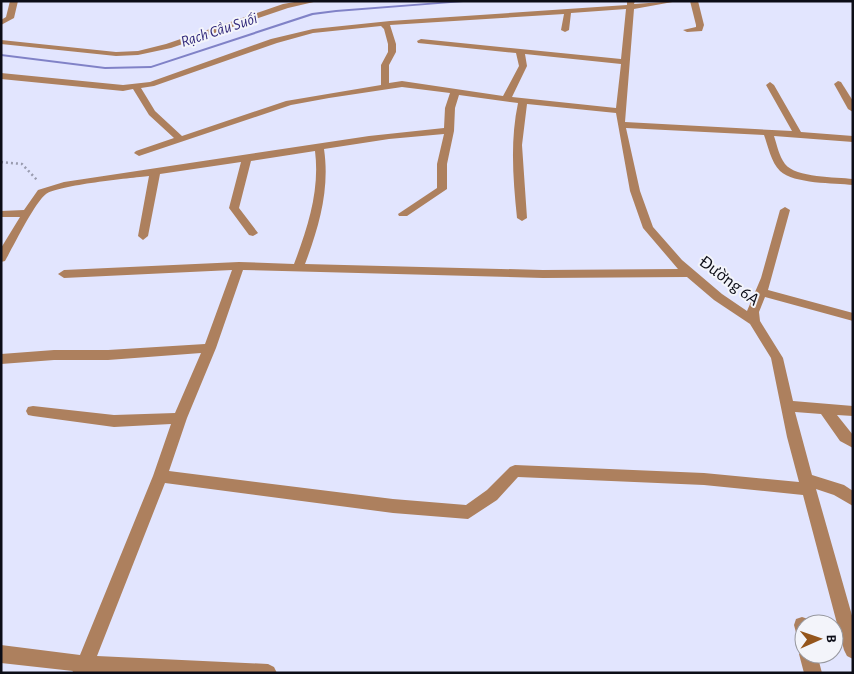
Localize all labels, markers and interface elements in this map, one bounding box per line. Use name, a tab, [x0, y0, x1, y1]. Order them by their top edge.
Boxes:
water label: Rạch Cầu Suối	[179, 10, 260, 50]
street label: Đường 6A	[695, 253, 763, 310]
north arrow	[794, 614, 844, 664]
text: B	[824, 634, 838, 643]

